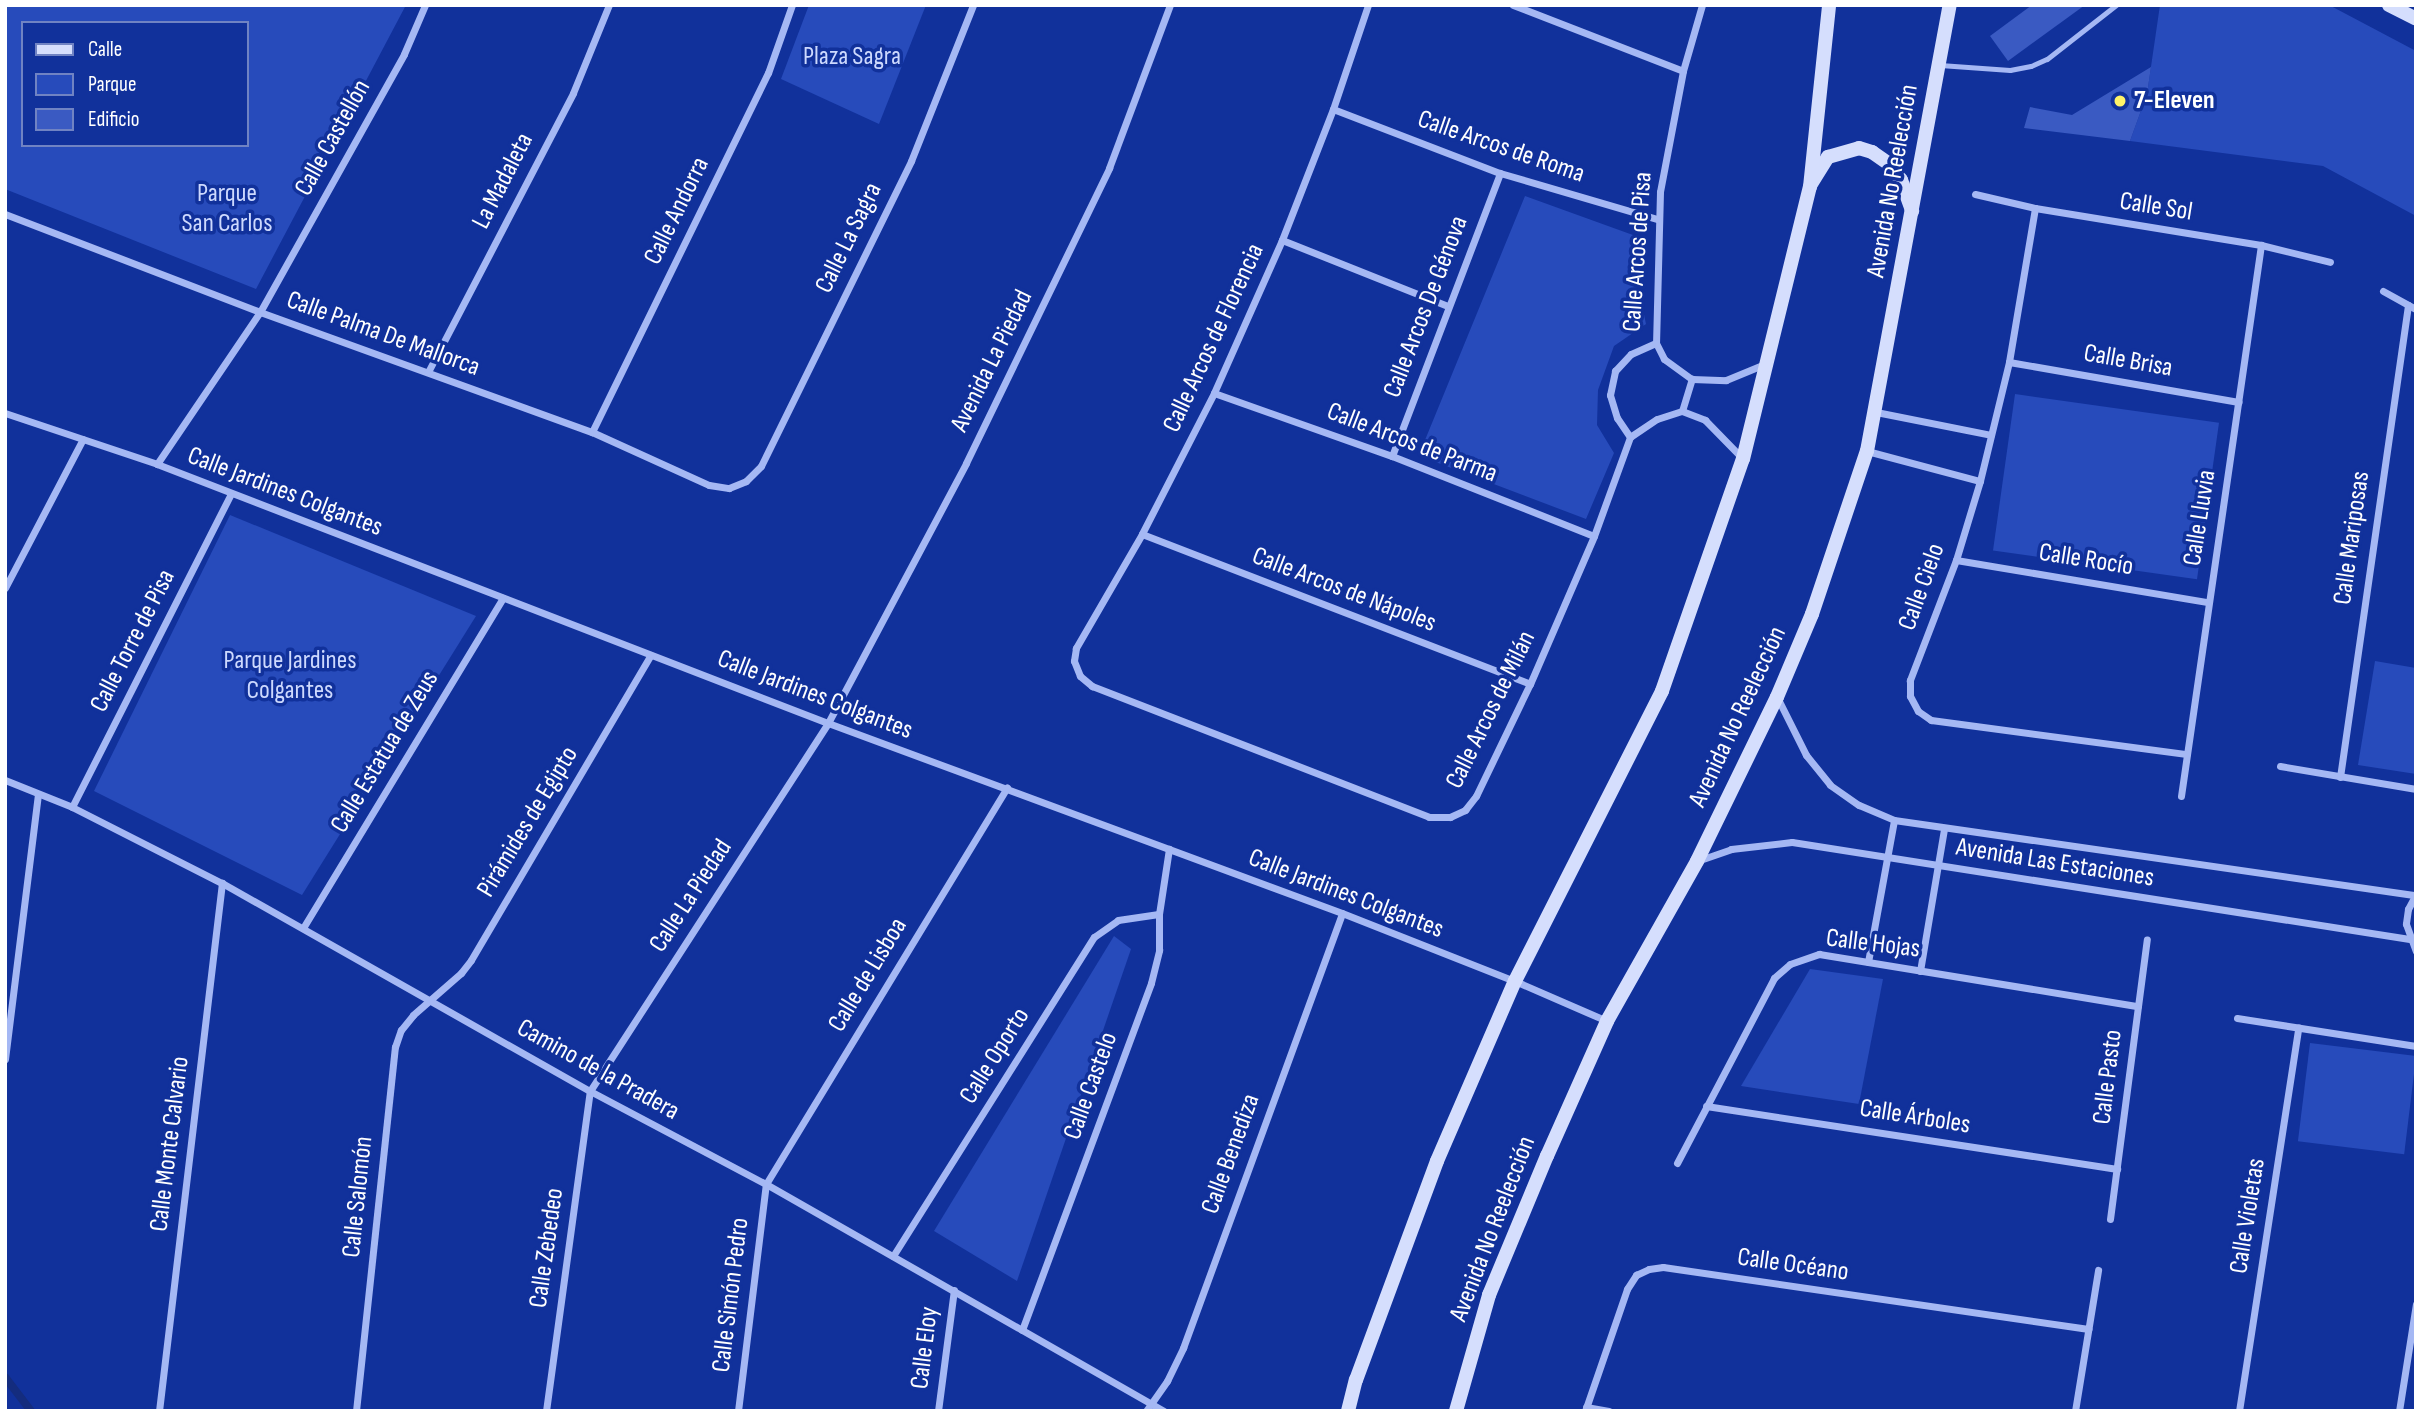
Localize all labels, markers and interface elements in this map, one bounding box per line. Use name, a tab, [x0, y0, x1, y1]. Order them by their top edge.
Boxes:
legend	[21, 21, 248, 147]
text: Calle	[88, 37, 122, 62]
park label: Plaza Sagra	[803, 41, 901, 73]
text: Parque	[88, 72, 136, 97]
street label: Calle Castellón	[288, 75, 378, 201]
street label: Avenida No Reelección	[1861, 82, 1925, 280]
place label: 7-Eleven	[2134, 85, 2215, 117]
marker: 7-Eleven	[2112, 93, 2128, 109]
street label: Calle Arcos de Roma	[1414, 104, 1588, 190]
text: Edificio	[88, 107, 139, 132]
street label: La Madaleta	[466, 128, 540, 234]
street label: Calle Andorra	[638, 152, 716, 270]
street label: Calle Arcos de Pisa	[1617, 171, 1659, 333]
park label: Parque San Carlos	[182, 178, 272, 240]
street label: Calle La Sagra	[809, 178, 889, 298]
street label: Calle Sol	[2117, 186, 2195, 228]
street label: Calle Arcos De Génova	[1377, 212, 1475, 402]
street label: Calle Arcos de Florencia	[1157, 239, 1271, 437]
street label: Calle Palma De Mallorca	[282, 285, 484, 383]
street label: Avenida La Piedad	[944, 285, 1040, 437]
street label: Calle Brisa	[2081, 338, 2175, 384]
street label: Calle Arcos de Parma	[1322, 396, 1502, 490]
street label: Calle Jardines Colgantes	[183, 440, 387, 544]
street label: Calle Lluvia	[2177, 468, 2223, 568]
street label: Calle Mariposas	[2327, 469, 2377, 607]
street label: Calle Rocío	[2037, 537, 2135, 583]
street label: Calle Cielo	[1892, 539, 1952, 635]
street label: Calle Arcos de Nápoles	[1248, 541, 1440, 639]
street label: Calle Torre de Pisa	[84, 565, 182, 717]
street label: Avenida No Reelección	[1683, 622, 1793, 812]
street label: Calle Arcos de Milán	[1439, 626, 1543, 794]
street label: Calle Jardines Colgantes	[713, 643, 917, 747]
park label: Parque Jardines Colgantes	[224, 645, 356, 706]
street label: Calle Estatua de Zeus	[324, 665, 446, 839]
street label: Pirámides de Egipto	[471, 741, 585, 903]
street label: Avenida Las Estaciones	[1954, 832, 2156, 894]
street label: Calle La Piedad	[643, 834, 739, 958]
street label: Calle Jardines Colgantes	[1244, 842, 1448, 946]
street label: Calle de Lisboa	[822, 912, 914, 1038]
street label: Calle Hojas	[1824, 923, 1922, 965]
street label: Calle Oporto	[953, 1002, 1037, 1110]
street label: Camino de la Pradera	[511, 1013, 685, 1127]
street label: Calle Castelo	[1057, 1028, 1125, 1144]
street label: Calle Pasto	[2087, 1028, 2129, 1126]
street label: Calle Monte Calvario	[144, 1055, 196, 1233]
street label: Calle Benediza	[1195, 1090, 1267, 1218]
street label: Calle Árboles	[1857, 1093, 1973, 1141]
street label: Avenida No Reelección	[1443, 1132, 1543, 1326]
street label: Calle Salomón	[336, 1135, 380, 1259]
street label: Calle Violetas	[2224, 1156, 2272, 1276]
street label: Calle Zebedeo	[523, 1186, 571, 1310]
street label: Calle Simón Pedro	[706, 1216, 756, 1374]
street label: Calle Océano	[1735, 1242, 1851, 1288]
street label: Calle Eloy	[904, 1305, 946, 1391]

